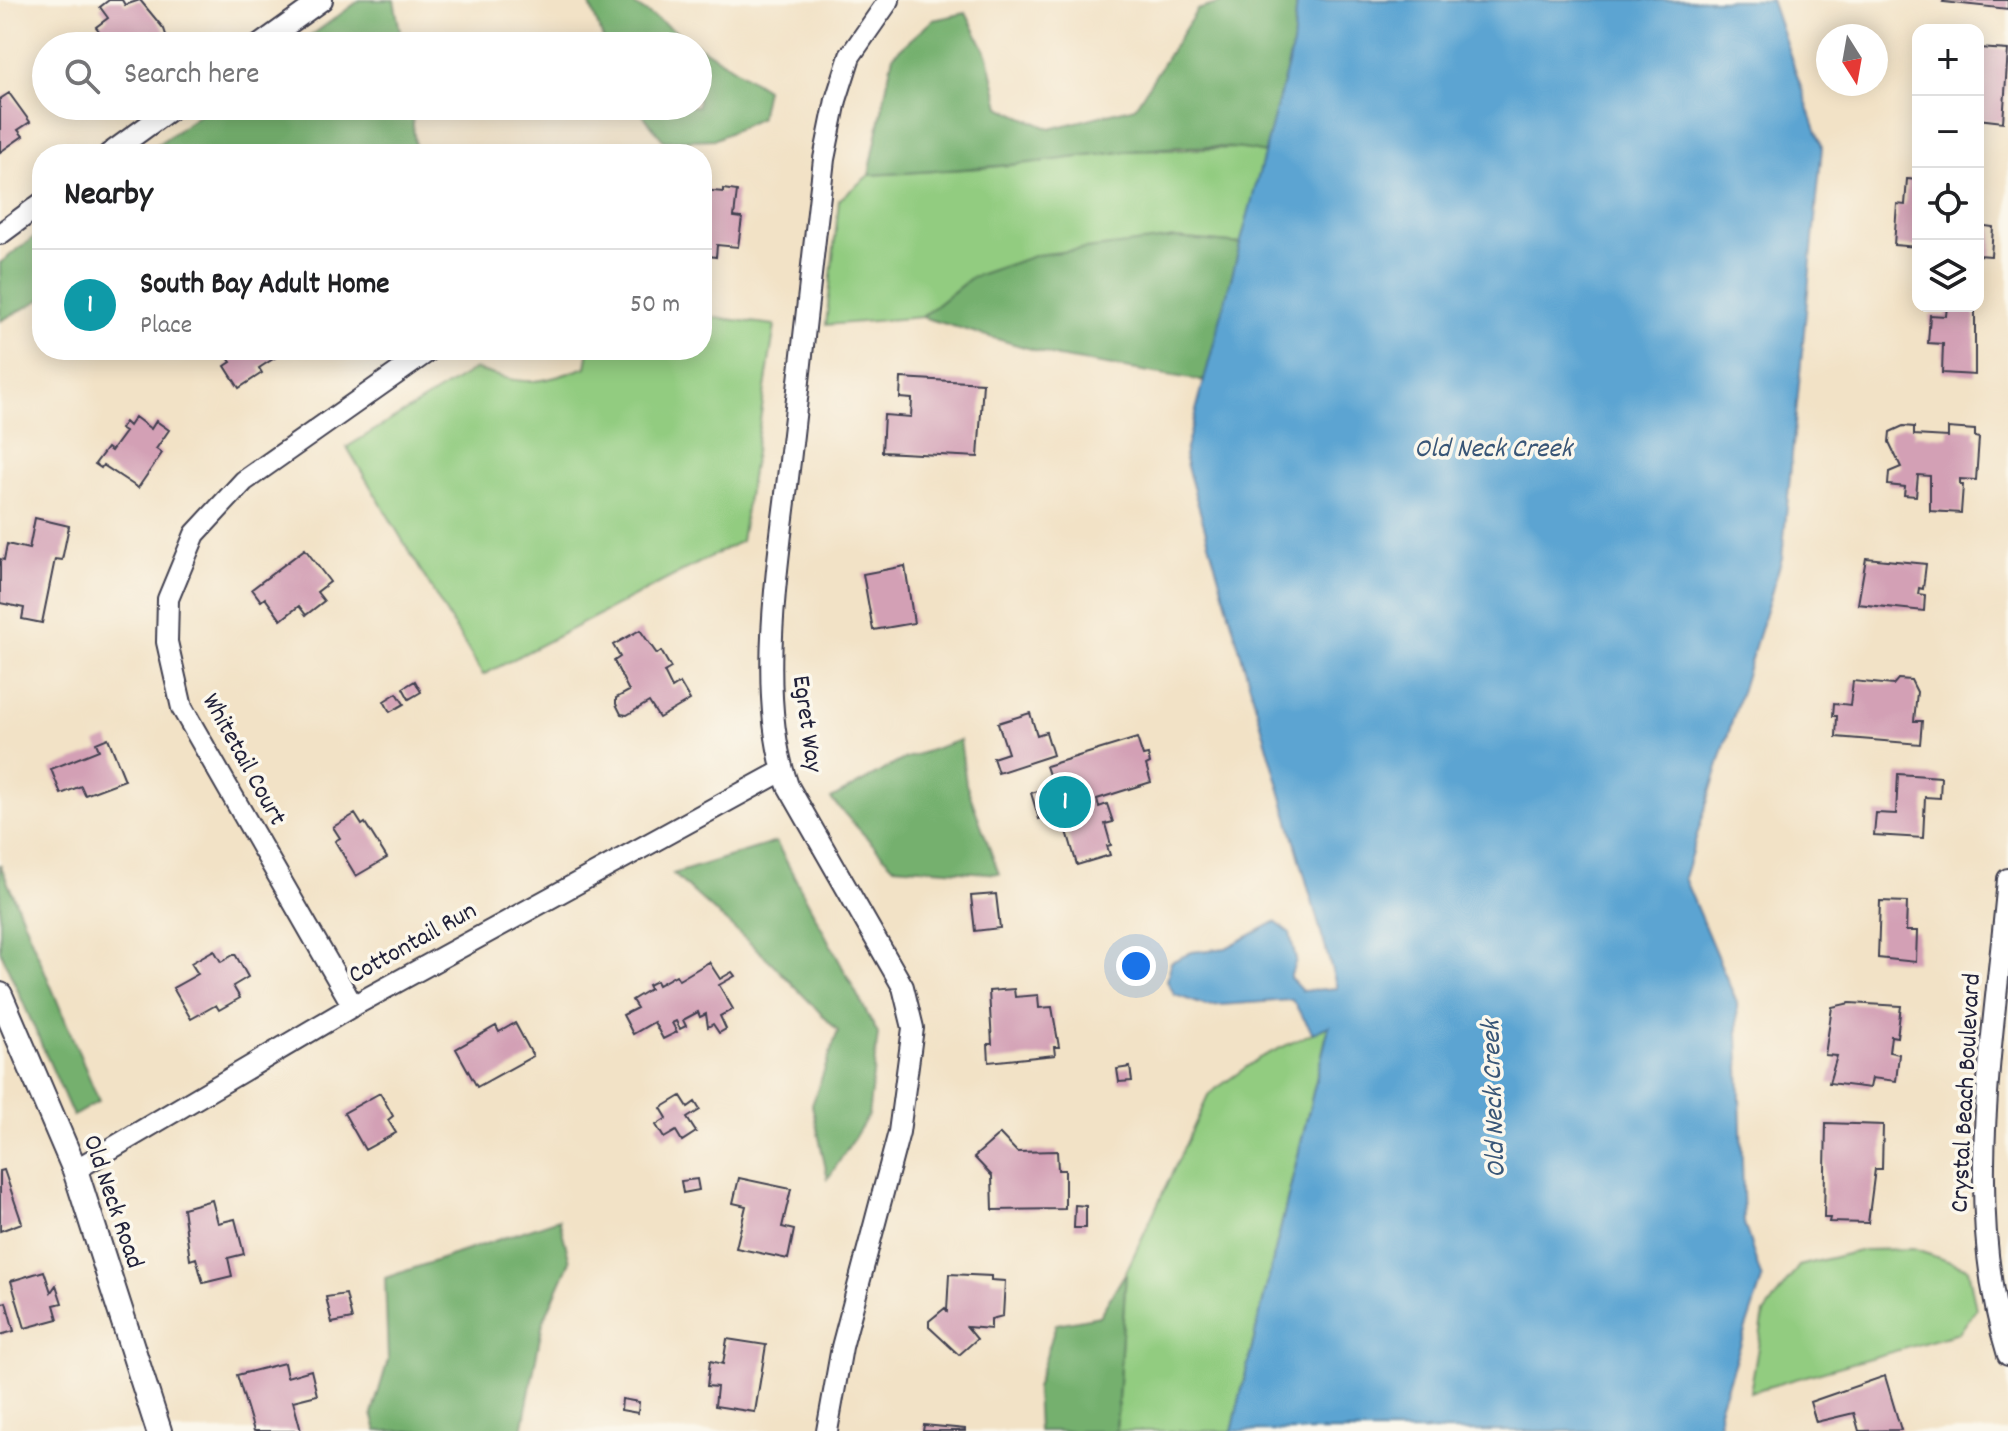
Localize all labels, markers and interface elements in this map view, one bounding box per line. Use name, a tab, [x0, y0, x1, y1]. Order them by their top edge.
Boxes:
north arrow	[1816, 24, 1888, 96]
map controls	[1912, 24, 1984, 312]
button: +	[1912, 24, 1984, 96]
search box	[32, 32, 712, 120]
icon: search	[60, 54, 104, 98]
text: Search here	[124, 55, 260, 98]
button: −	[1912, 96, 1984, 168]
button: locate	[1912, 168, 1984, 240]
text: Nearby	[64, 172, 153, 221]
button: layers	[1912, 240, 1984, 312]
text: South Bay Adult Home	[140, 265, 389, 308]
text: 1	[87, 287, 93, 324]
text: 50 m	[630, 287, 680, 324]
text: Place	[140, 308, 192, 345]
water label: Old Neck Creek	[1414, 431, 1574, 471]
street label: Egret Way	[781, 673, 831, 775]
street label: Whitetail Court	[191, 687, 295, 833]
pin: 1	[1039, 772, 1091, 832]
street label: Cottontail Run	[342, 893, 484, 995]
your location	[1116, 946, 1156, 986]
street label: Crystal Beach Boulevard	[1942, 972, 1992, 1214]
water label: Old Neck Creek	[1473, 1017, 1519, 1179]
street label: Old Neck Road	[72, 1130, 152, 1274]

